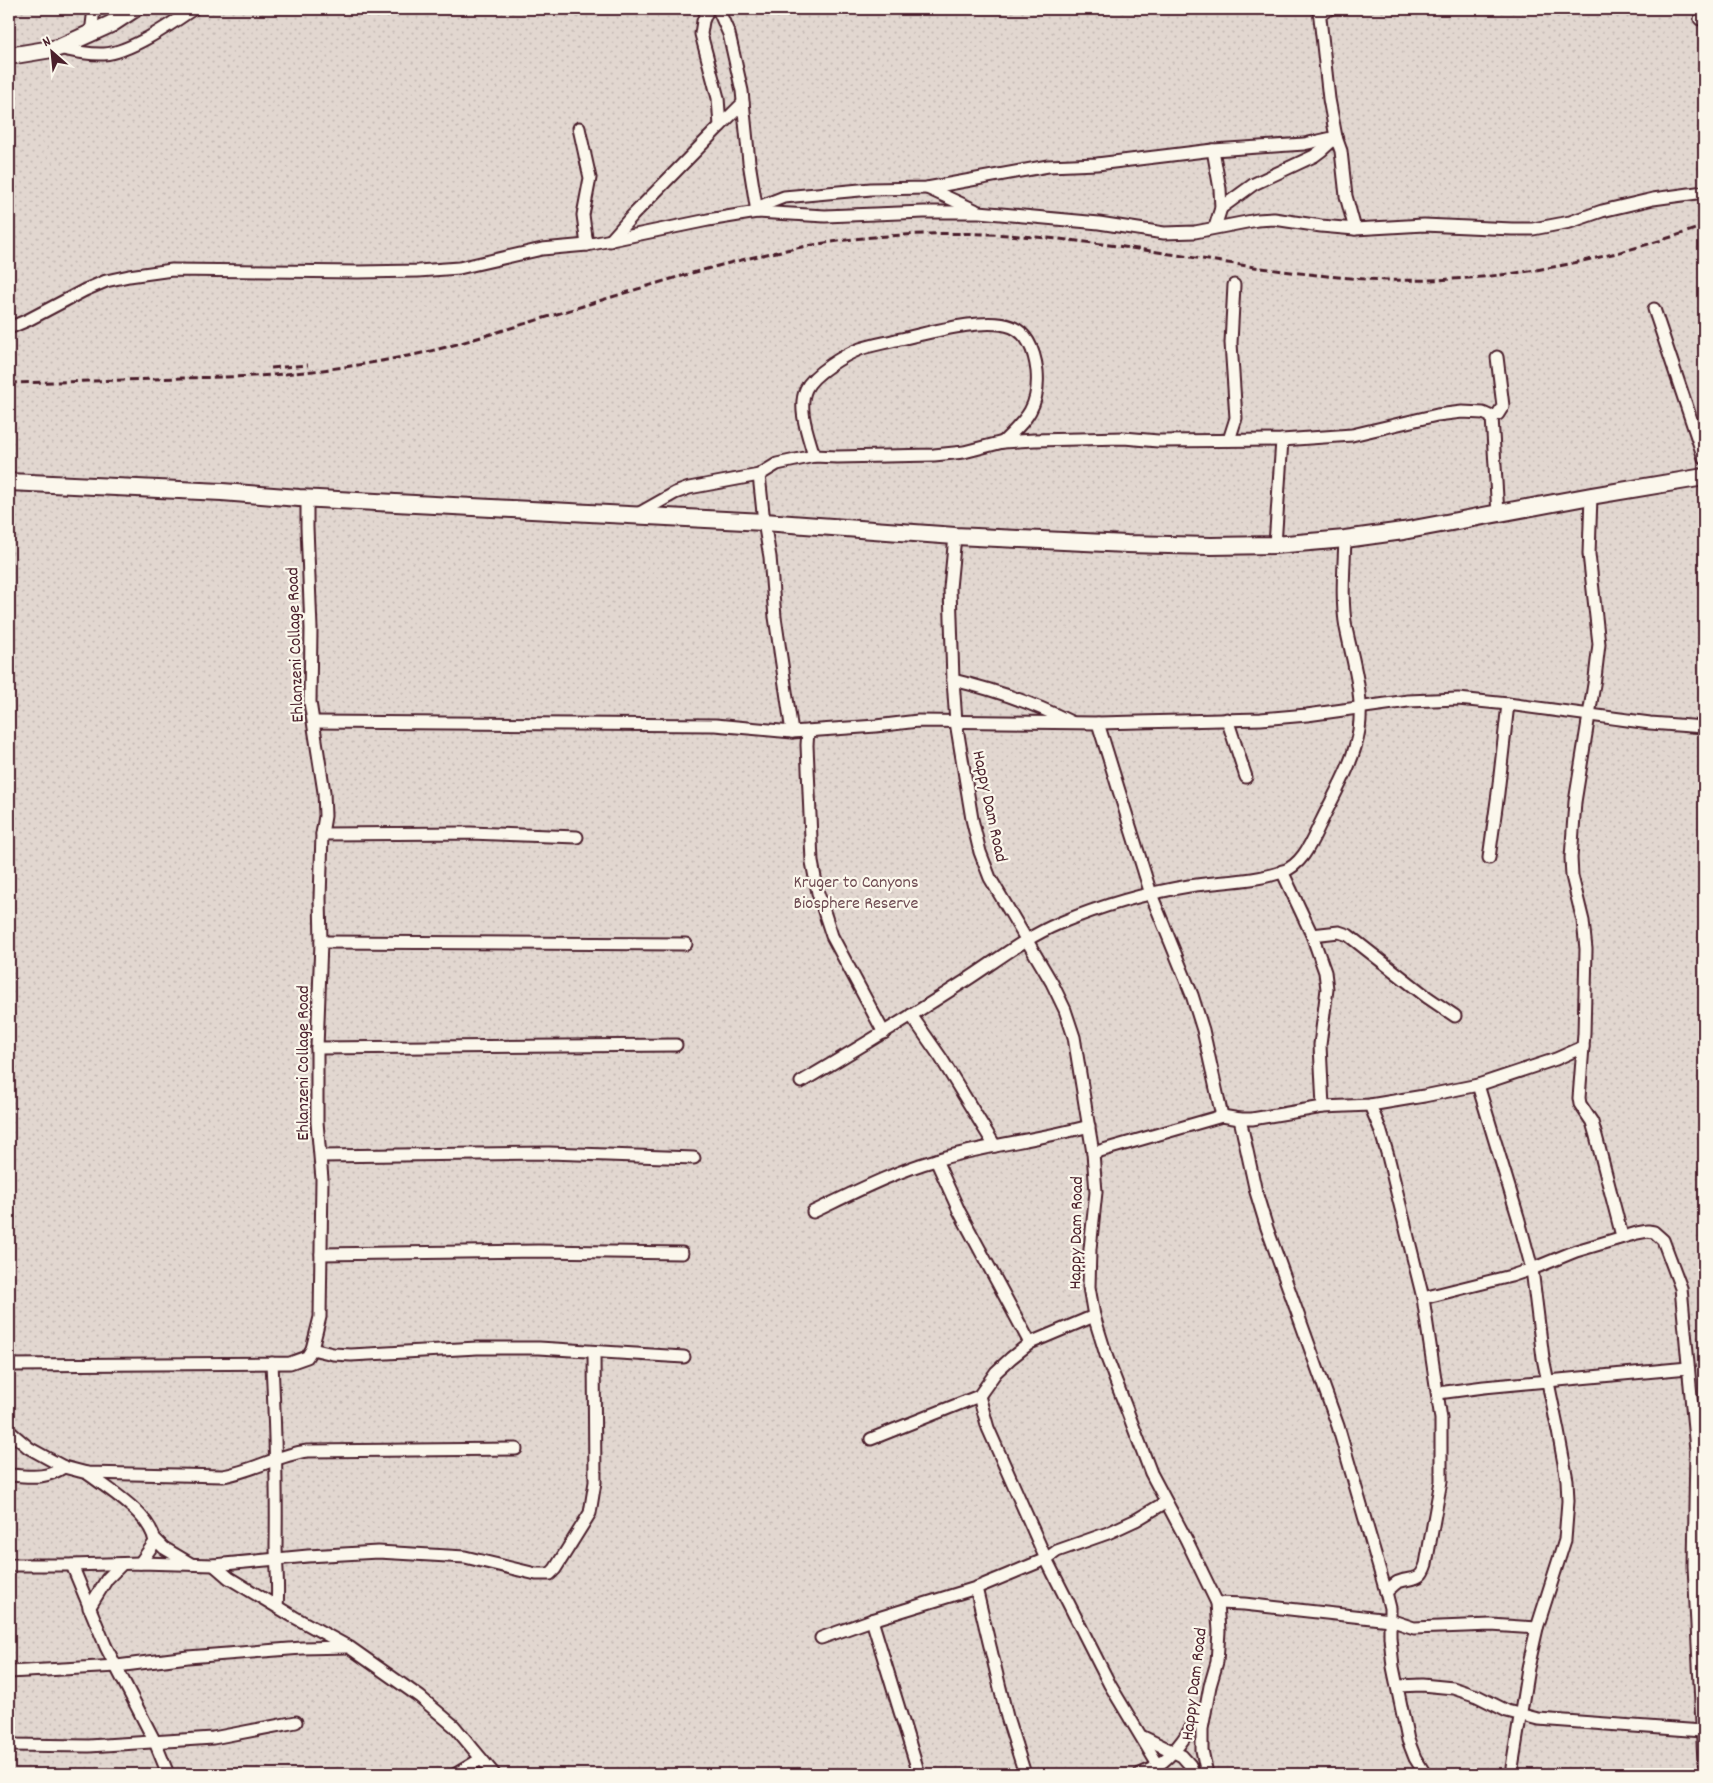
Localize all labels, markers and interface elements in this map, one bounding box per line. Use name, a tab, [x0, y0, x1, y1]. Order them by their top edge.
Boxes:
north arrow	[28, 28, 78, 78]
text: N	[39, 32, 55, 53]
street label: Ehlanzeni Collage Road	[281, 567, 312, 723]
street label: Happy Dam Road	[965, 748, 1013, 865]
park label: Kruger to Canyons Biosphere Reserve	[794, 871, 919, 917]
street label: Ehlanzeni Collage Road	[292, 985, 317, 1141]
street label: Happy Dam Road	[1064, 1176, 1091, 1290]
street label: Happy Dam Road	[1176, 1626, 1215, 1742]

